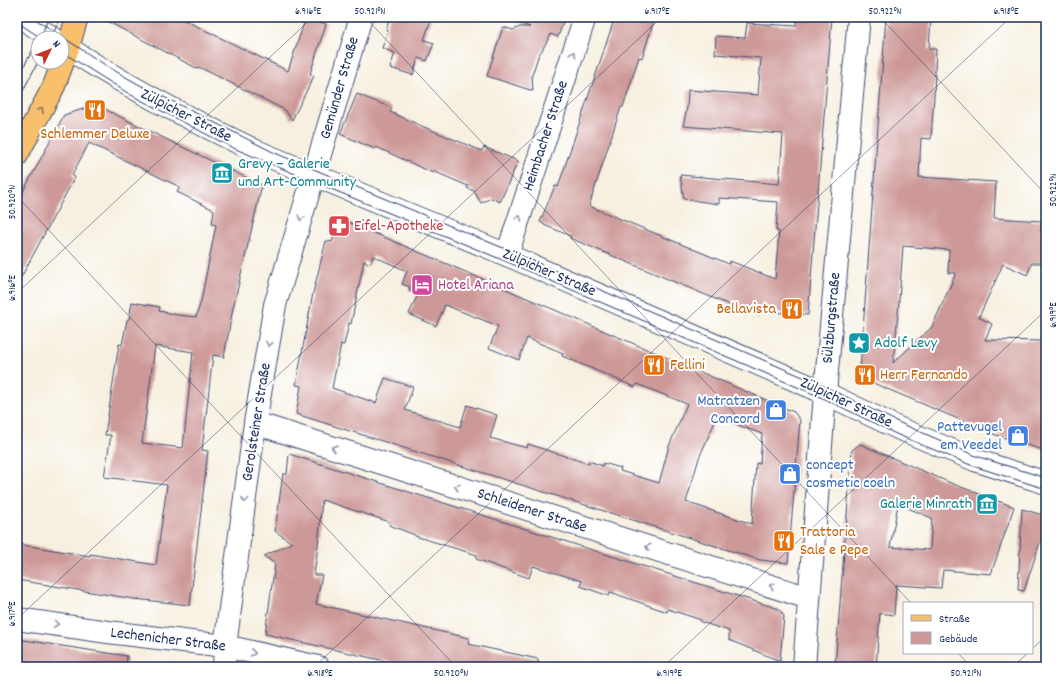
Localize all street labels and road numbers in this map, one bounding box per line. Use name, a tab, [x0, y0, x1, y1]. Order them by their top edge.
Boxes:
street label: Gemünder Straße	[314, 34, 366, 142]
street label: Heimbacher Straße	[517, 78, 575, 194]
street label: Zülpicher Straße	[136, 83, 236, 149]
street label: Zülpicher Straße	[499, 243, 599, 303]
street label: Sülzburgstraße	[817, 271, 847, 365]
street label: Gerolsteiner Straße	[236, 361, 278, 483]
street label: Zülpicher Straße	[796, 372, 896, 434]
street label: Schleidener Straße	[474, 482, 590, 540]
street label: Lechenicher Straße	[109, 622, 227, 658]

